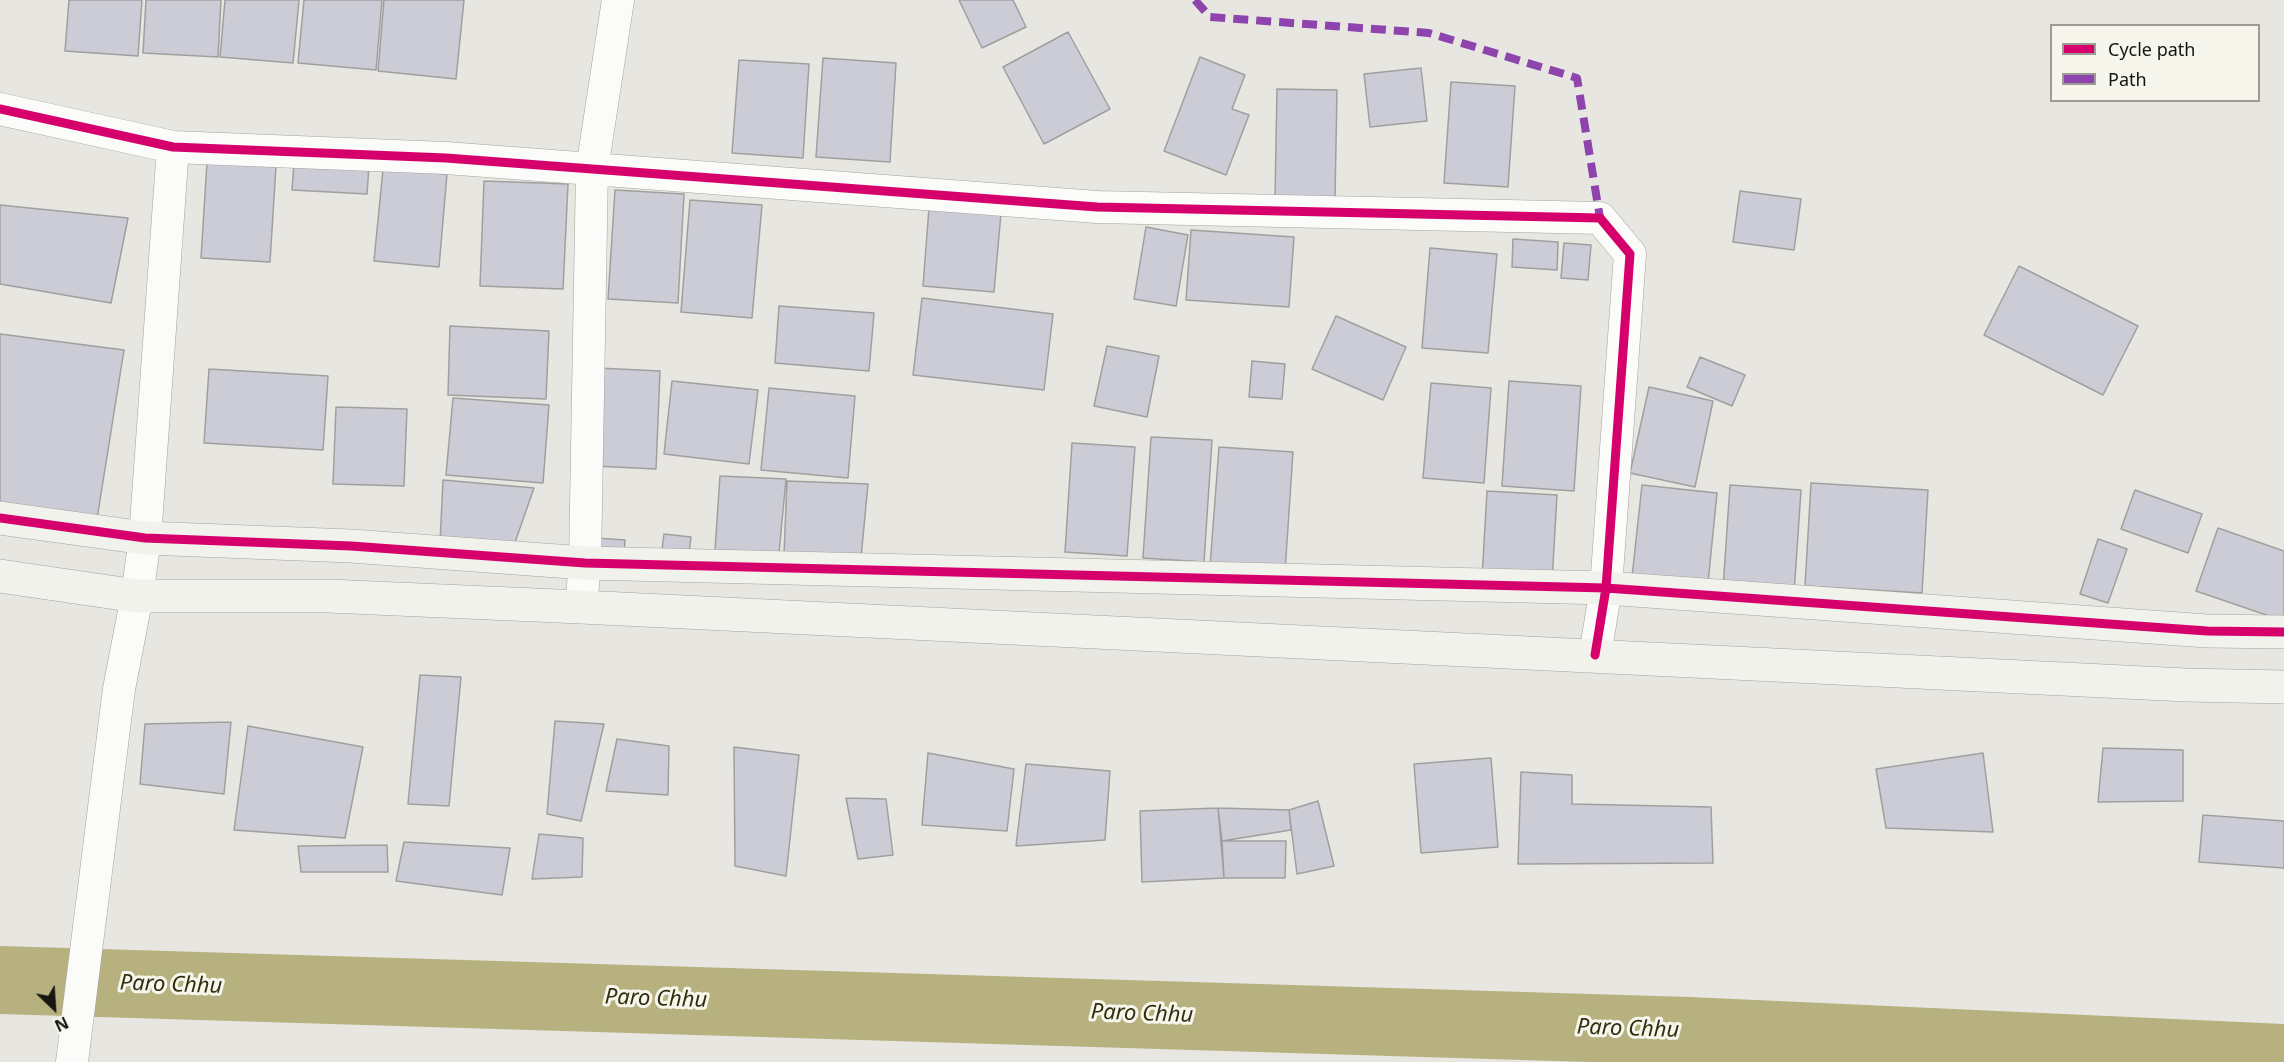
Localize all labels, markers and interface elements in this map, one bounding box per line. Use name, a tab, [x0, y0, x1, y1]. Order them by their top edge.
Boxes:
legend	[2050, 24, 2260, 102]
text: Cycle path	[2108, 37, 2195, 61]
text: Path	[2108, 67, 2147, 91]
water label: Paro Chhu	[119, 970, 223, 1000]
north arrow	[24, 978, 84, 1038]
water label: Paro Chhu	[604, 984, 708, 1014]
water label: Paro Chhu	[1090, 999, 1194, 1029]
text: N	[51, 1012, 72, 1037]
water label: Paro Chhu	[1576, 1014, 1680, 1044]

